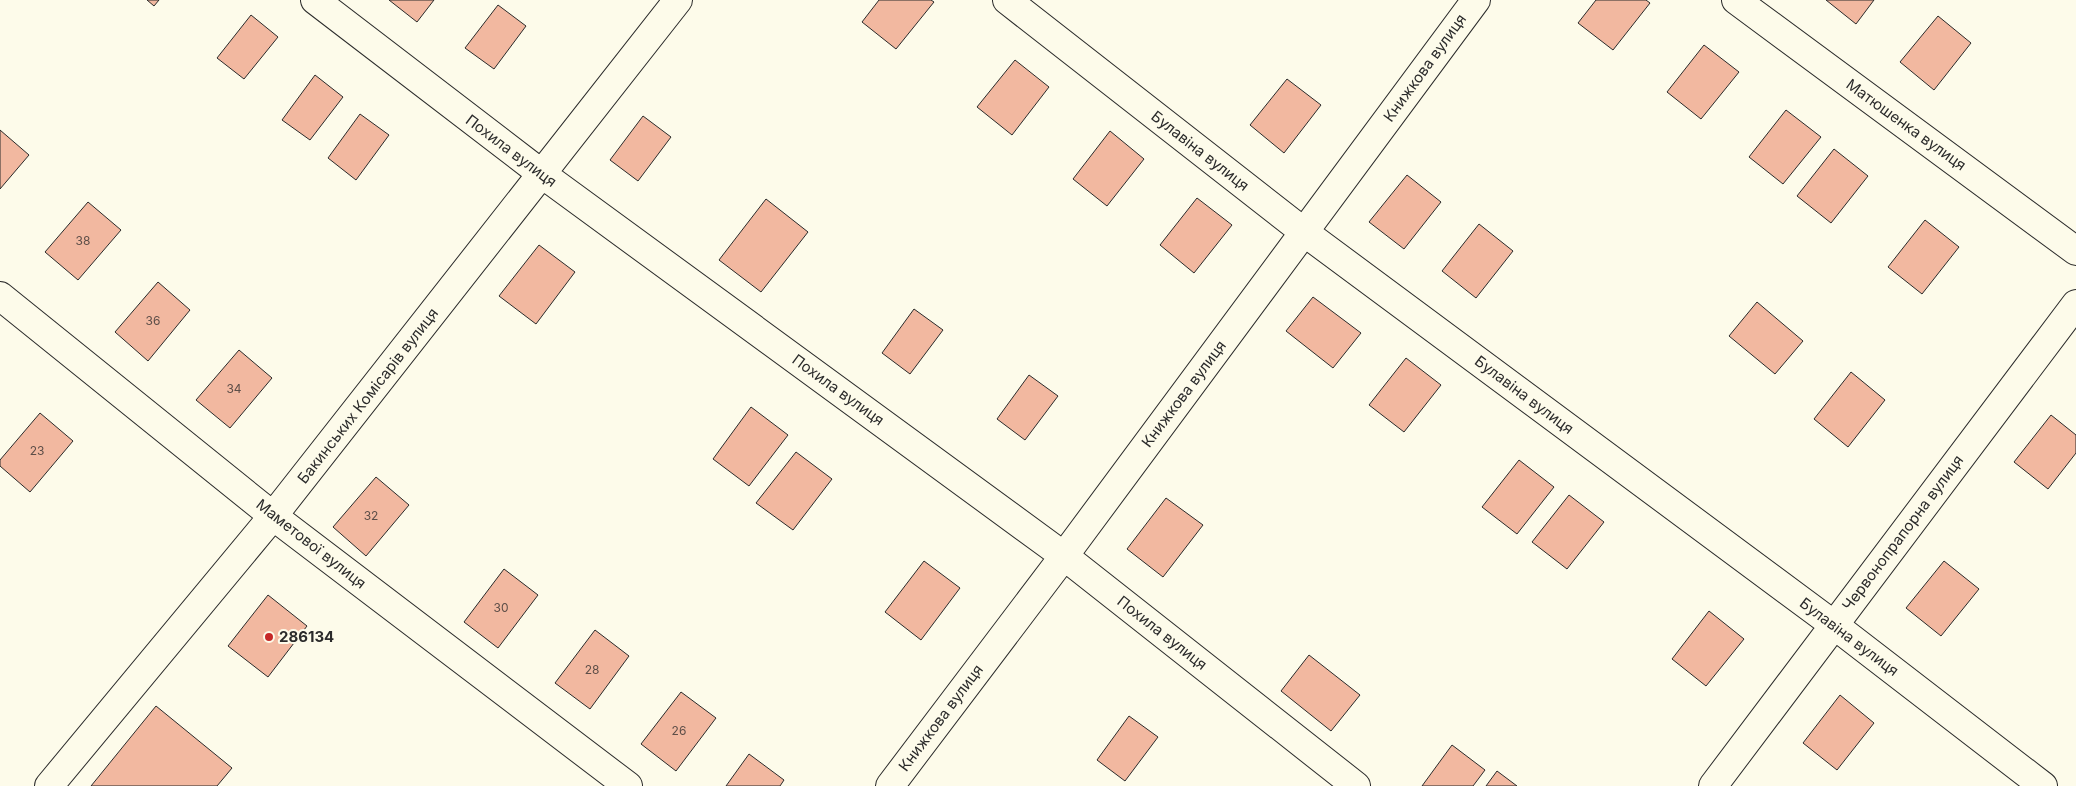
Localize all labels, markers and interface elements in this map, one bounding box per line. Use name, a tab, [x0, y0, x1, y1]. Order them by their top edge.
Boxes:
street label: Книжкова вулиця	[1379, 10, 1470, 125]
street label: Матюшенка вулиця	[1843, 75, 1970, 174]
street label: Булавіна вулиця	[1148, 106, 1253, 195]
street label: Похила вулиця	[462, 110, 561, 191]
house number: 38	[76, 233, 90, 248]
street label: Бакинських Комісарів вулиця	[293, 304, 442, 487]
house number: 36	[146, 313, 160, 328]
street label: Книжкова вулиця	[1137, 337, 1230, 451]
street label: Похила вулиця	[789, 350, 888, 429]
street label: Булавіна вулиця	[1471, 351, 1578, 438]
house number: 34	[226, 381, 242, 396]
house number: 23	[30, 443, 44, 458]
street label: Червонопрапорна вулиця	[1838, 451, 1967, 614]
street label: Маметової вулиця	[253, 495, 370, 592]
house number: 32	[364, 508, 378, 523]
street label: Похила вулиця	[1113, 592, 1211, 674]
street label: Булавіна вулиця	[1796, 593, 1903, 680]
house number: 30	[494, 600, 508, 615]
place label: 286134	[279, 627, 334, 646]
marker: 286134	[263, 631, 275, 643]
street label: Книжкова вулиця	[894, 661, 987, 775]
house number: 28	[585, 662, 599, 677]
house number: 26	[672, 723, 686, 738]

